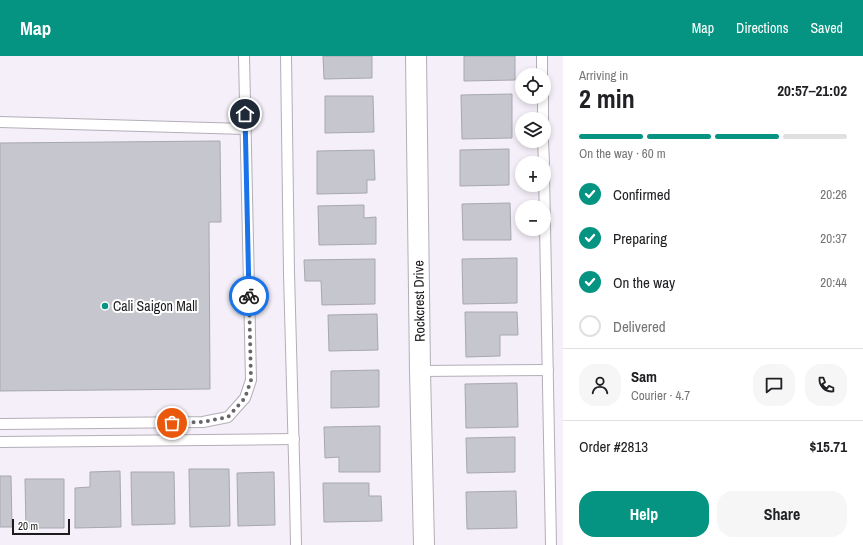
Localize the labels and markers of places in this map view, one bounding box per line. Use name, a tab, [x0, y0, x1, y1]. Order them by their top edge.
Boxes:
pin	[228, 97, 262, 131]
place label: Cali Saigon Mall	[113, 297, 197, 315]
marker: Cali Saigon Mall	[100, 301, 110, 311]
pin	[155, 406, 189, 440]

